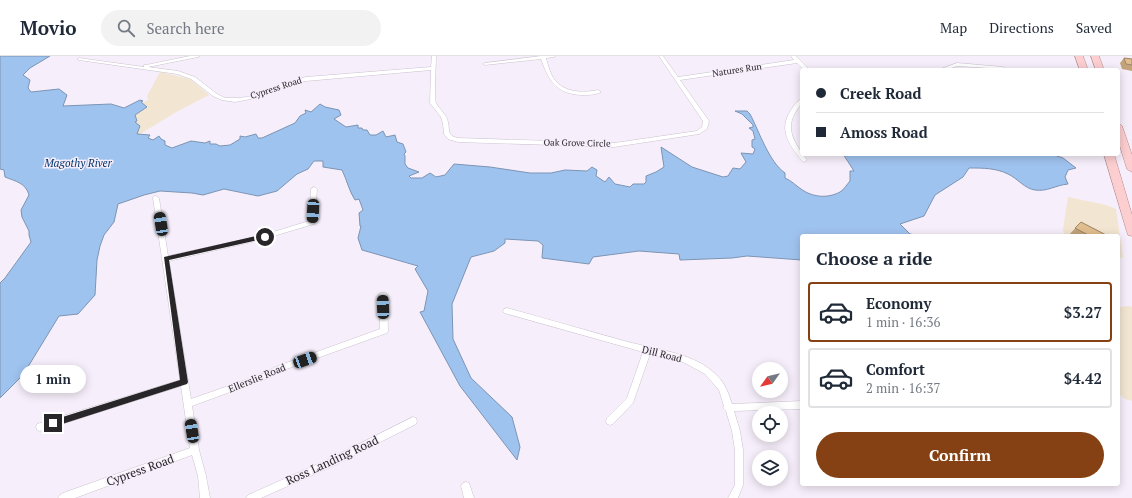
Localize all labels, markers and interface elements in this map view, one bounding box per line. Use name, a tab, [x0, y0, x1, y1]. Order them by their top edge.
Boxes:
search box	[101, 10, 381, 46]
text: Movio	[20, 15, 77, 40]
icon: search	[115, 17, 137, 39]
text: Search here	[147, 18, 225, 38]
text: Map	[940, 18, 967, 37]
text: Directions	[989, 18, 1054, 37]
text: Saved	[1076, 18, 1112, 37]
street label: Natures Run	[711, 60, 763, 80]
street label: Cypress Road	[249, 74, 303, 102]
text: Creek Road	[840, 83, 922, 103]
text: Amoss Road	[840, 122, 928, 142]
street label: Oak Grove Circle	[543, 136, 611, 150]
water label: Magothy River	[43, 156, 113, 170]
car	[306, 199, 320, 223]
car	[153, 211, 169, 237]
route start	[256, 228, 274, 246]
text: Choose a ride	[816, 246, 932, 270]
text: Economy	[866, 293, 931, 313]
icon: car	[818, 294, 854, 330]
car	[377, 295, 389, 319]
text: $3.27	[1064, 302, 1102, 322]
text: 1 min · 16:36	[866, 313, 940, 331]
street label: Dill Road	[641, 343, 684, 365]
car	[292, 350, 318, 370]
text: Comfort	[866, 359, 925, 379]
street label: Ellerslie Road	[226, 360, 288, 395]
icon: car	[818, 360, 854, 396]
north arrow	[752, 362, 788, 398]
map controls	[752, 362, 788, 486]
callout: 1 min	[20, 365, 86, 393]
text: $4.42	[1064, 368, 1102, 388]
text: 1 min	[35, 370, 71, 388]
text: 2 min · 16:37	[866, 379, 940, 397]
button: locate	[752, 406, 788, 442]
route end	[44, 414, 62, 432]
car	[184, 418, 200, 444]
street label: Ross Landing Road	[283, 432, 381, 488]
button: Confirm	[816, 432, 1104, 478]
button: layers	[752, 450, 788, 486]
street label: Cypress Road	[104, 451, 176, 489]

